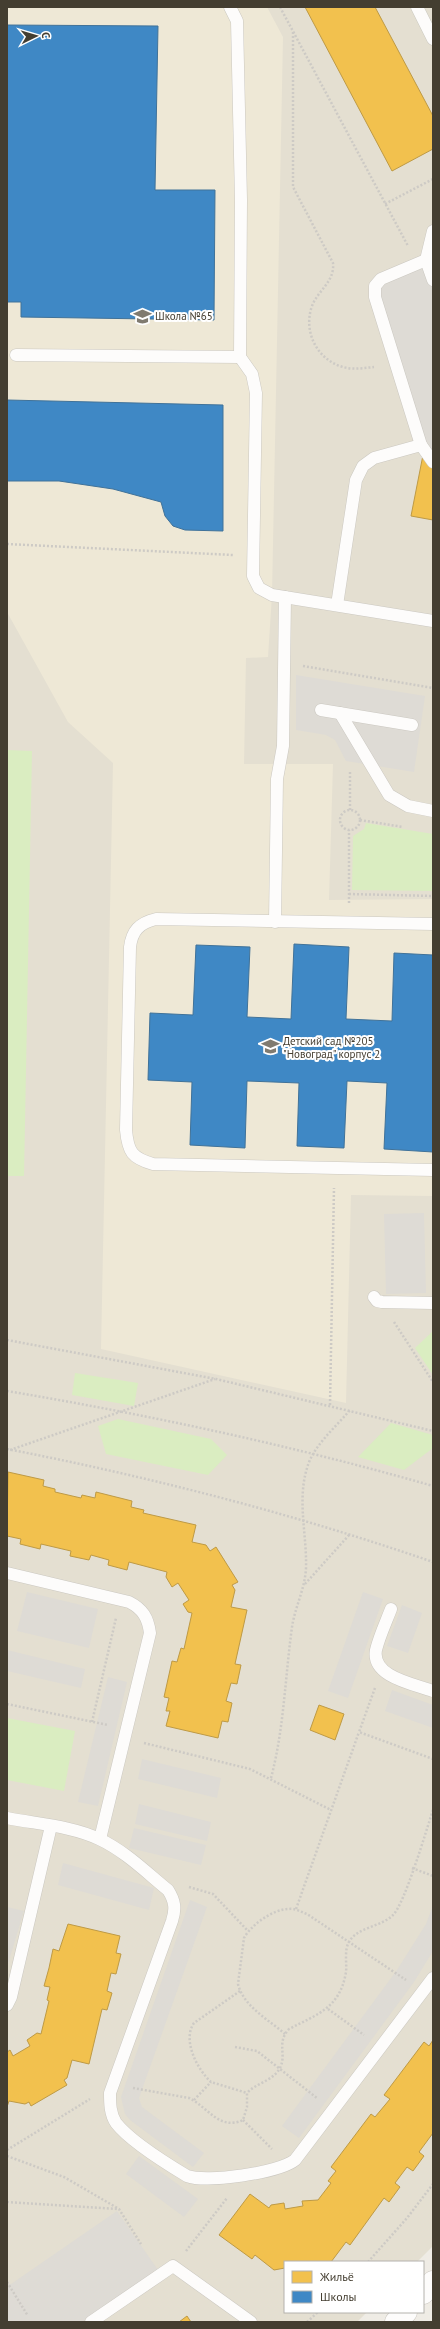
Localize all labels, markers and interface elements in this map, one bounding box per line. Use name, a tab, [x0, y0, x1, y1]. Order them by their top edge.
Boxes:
north arrow	[16, 16, 56, 56]
text: С	[39, 31, 53, 39]
school or university icon: Школа №65	[132, 306, 152, 326]
place label: Школа №65	[155, 309, 213, 323]
place label: Детский сад №205 "Новоград" корпус 2	[283, 1034, 380, 1061]
school or university icon: Детский сад №205 "Новоград" корпус 2	[260, 1037, 280, 1057]
legend	[284, 2261, 424, 2313]
text: Жильё	[319, 2269, 354, 2284]
text: Школы	[320, 2289, 356, 2304]

